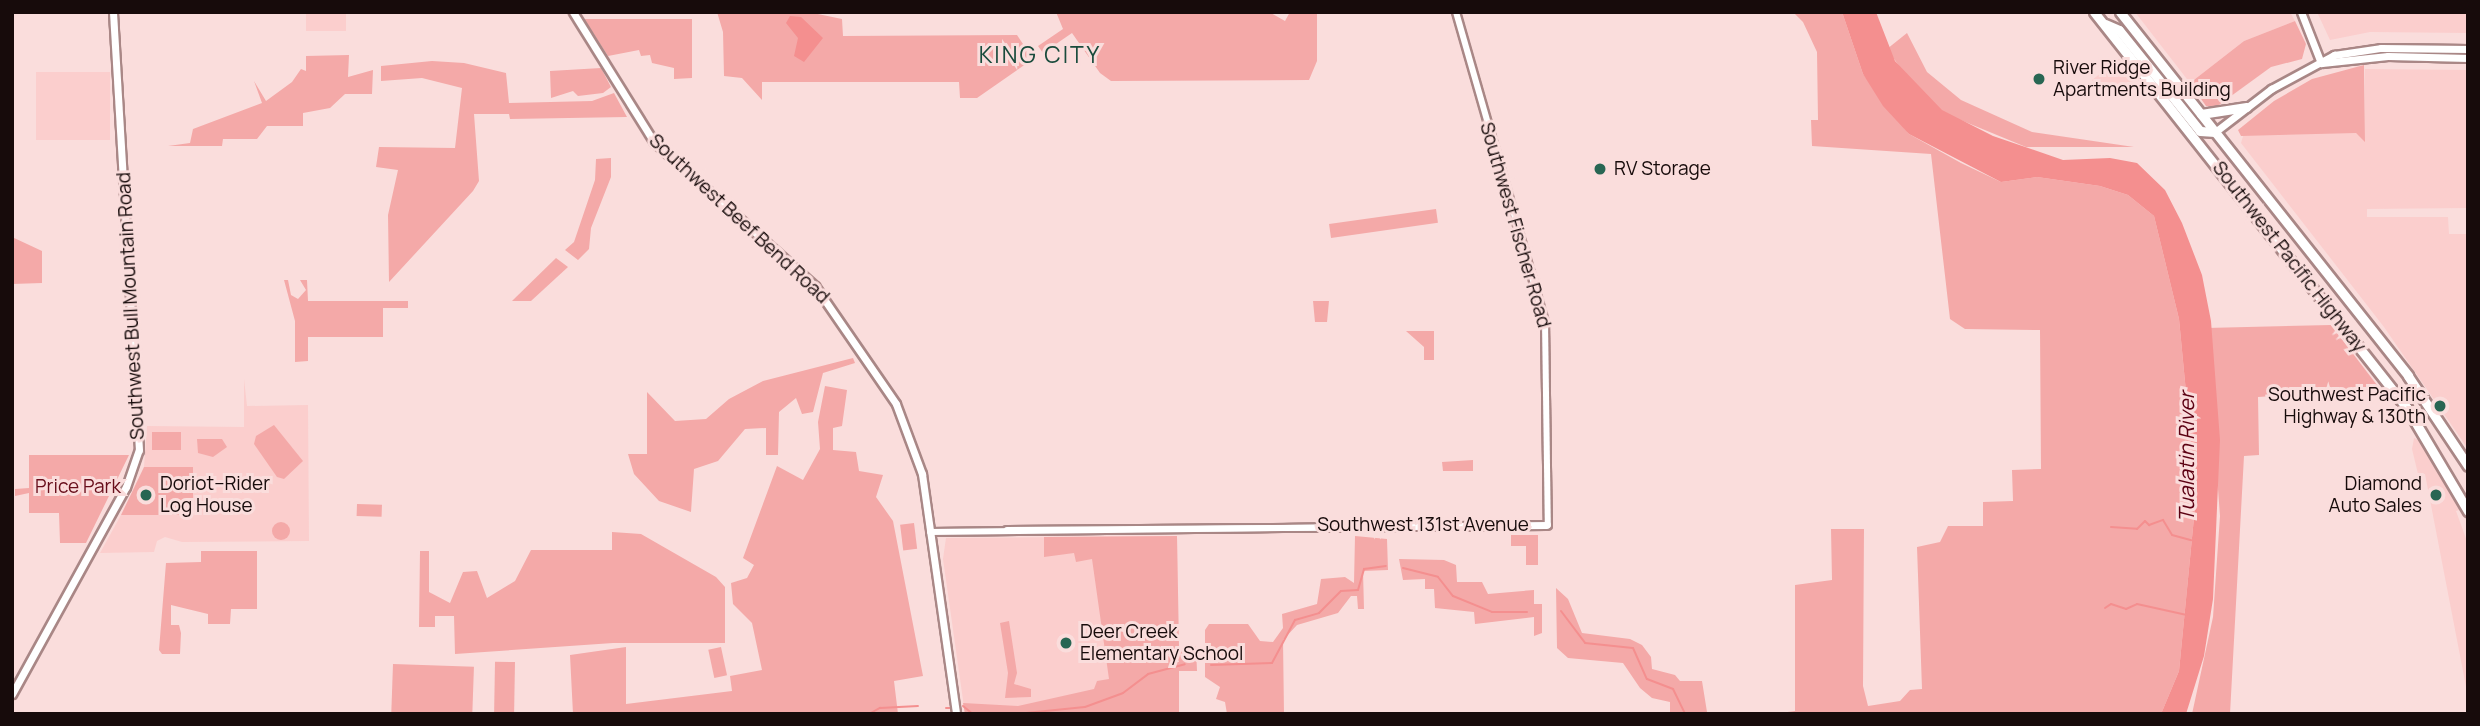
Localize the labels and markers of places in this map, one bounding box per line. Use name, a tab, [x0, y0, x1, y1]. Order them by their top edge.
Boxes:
place label: River Ridge Apartments Building	[2053, 57, 2231, 101]
marker: River Ridge Apartments Building	[2031, 71, 2047, 87]
place label: RV Storage	[1614, 158, 1711, 180]
marker: RV Storage	[1592, 161, 1608, 177]
place label: Southwest Pacific Highway & 130th	[2268, 384, 2426, 428]
marker: Southwest Pacific Highway & 130th	[2432, 398, 2448, 414]
place label: Doriot–Rider Log House	[160, 473, 270, 517]
place label: Diamond Auto Sales	[2329, 473, 2422, 517]
marker: Doriot–Rider Log House	[138, 487, 154, 503]
marker: Diamond Auto Sales	[2428, 487, 2444, 503]
place label: Deer Creek Elementary School	[1080, 621, 1243, 665]
marker: Deer Creek Elementary School	[1058, 635, 1074, 651]

